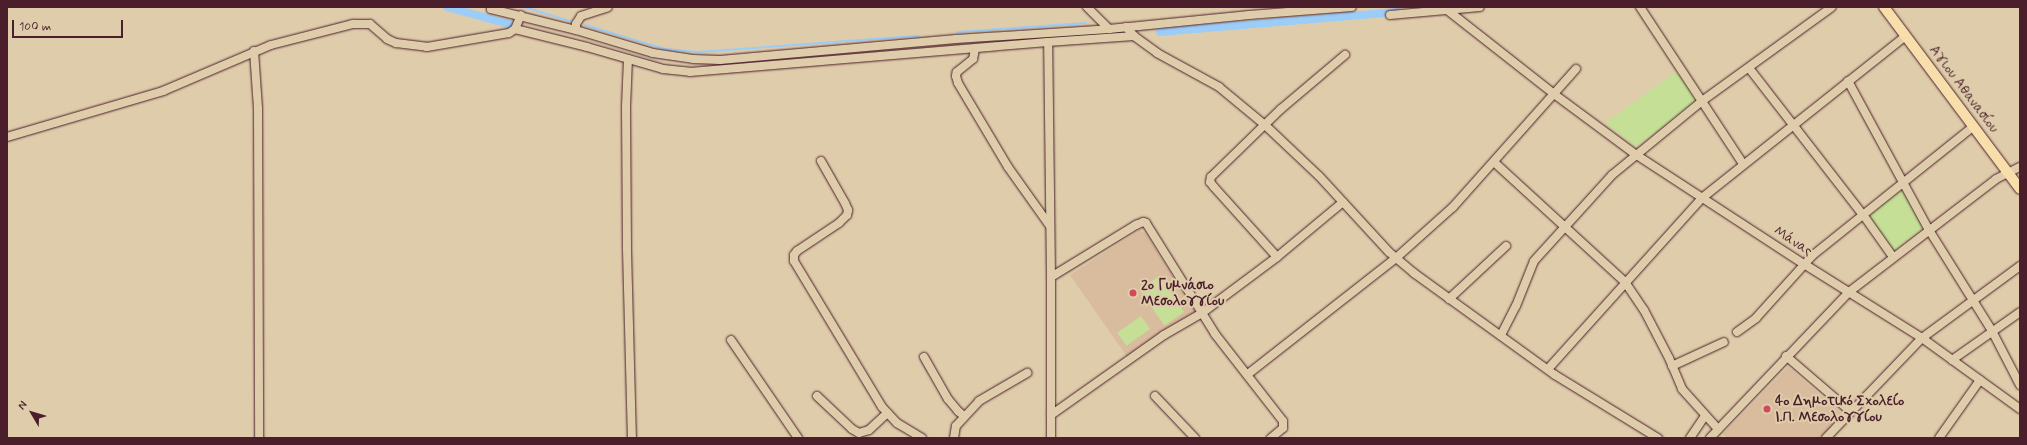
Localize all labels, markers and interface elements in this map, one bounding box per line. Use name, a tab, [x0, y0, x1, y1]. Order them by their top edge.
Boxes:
scale bar	[14, 12, 125, 38]
text: 100 m	[19, 19, 51, 35]
street label: Αγιου Αθανασίου	[1926, 42, 2002, 136]
street label: Μάνας	[1770, 222, 1816, 260]
place label: 2ο Γυμνάσιο Μεσολογγίου	[1141, 277, 1224, 310]
marker: 2ο Γυμνάσιο Μεσολογγίου	[1128, 288, 1138, 298]
north arrow	[12, 393, 52, 433]
place label: 4ο Δημοτικό Σχολείο Ι.Π. Μεσολογγίου	[1775, 393, 1904, 426]
text: N	[15, 398, 30, 413]
marker: 4ο Δημοτικό Σχολείο Ι.Π. Μεσολογγίου	[1762, 404, 1772, 414]

